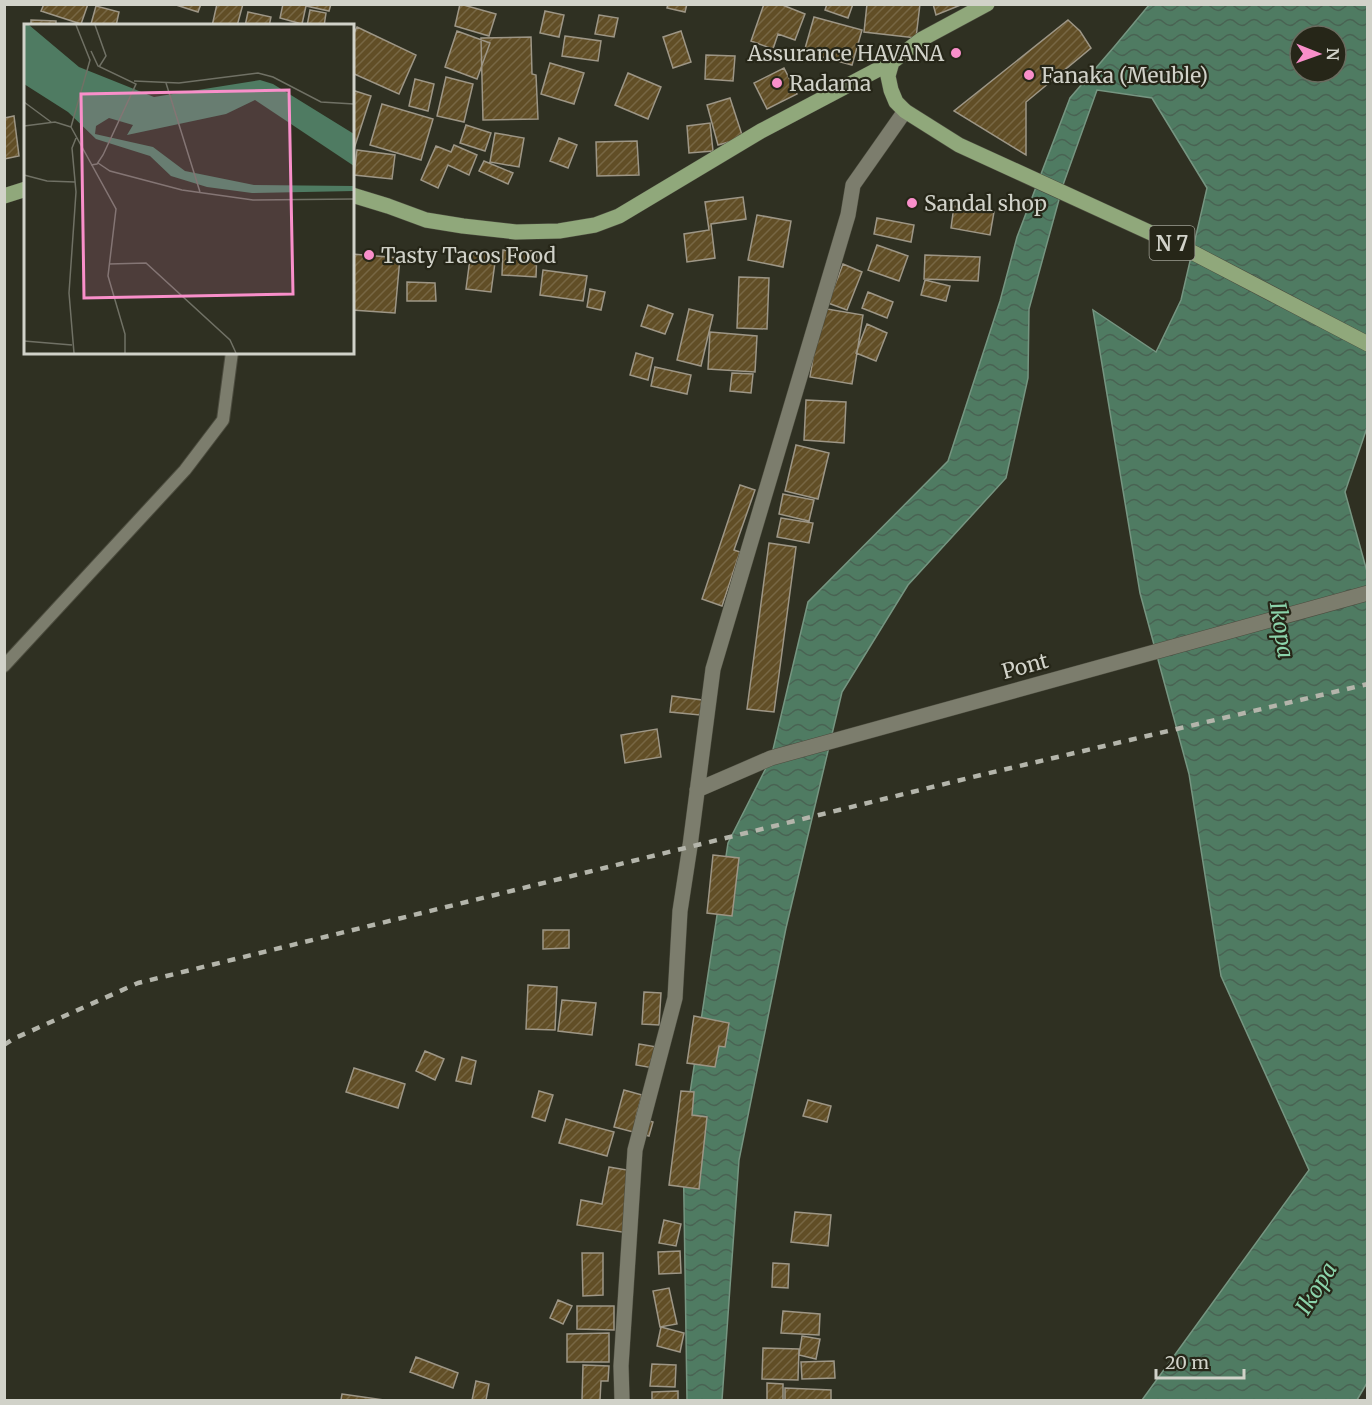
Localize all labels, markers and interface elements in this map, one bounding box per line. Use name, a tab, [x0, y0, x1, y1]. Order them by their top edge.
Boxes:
inset map	[24, 24, 354, 354]
north arrow	[1288, 24, 1348, 84]
place label: Assurance HAVANA	[747, 40, 944, 67]
marker: Assurance HAVANA	[949, 46, 963, 60]
text: N	[1323, 48, 1343, 61]
place label: Fanaka (Meuble)	[1041, 62, 1208, 89]
marker: Fanaka (Meuble)	[1022, 68, 1036, 82]
place label: Radama	[789, 70, 871, 97]
marker: Radama	[770, 76, 784, 90]
place label: Sandal shop	[924, 190, 1047, 217]
marker: Sandal shop	[905, 196, 919, 210]
road number: N 7	[1150, 226, 1194, 260]
place label: Tasty Tacos Food	[381, 242, 556, 269]
marker: Tasty Tacos Food	[362, 248, 376, 262]
water label: Ikopa	[1264, 600, 1300, 660]
street label: Pont	[999, 647, 1051, 685]
water label: Ikopa	[1289, 1257, 1343, 1319]
scale bar	[1156, 1342, 1244, 1380]
text: 20 m	[1165, 1351, 1209, 1374]

